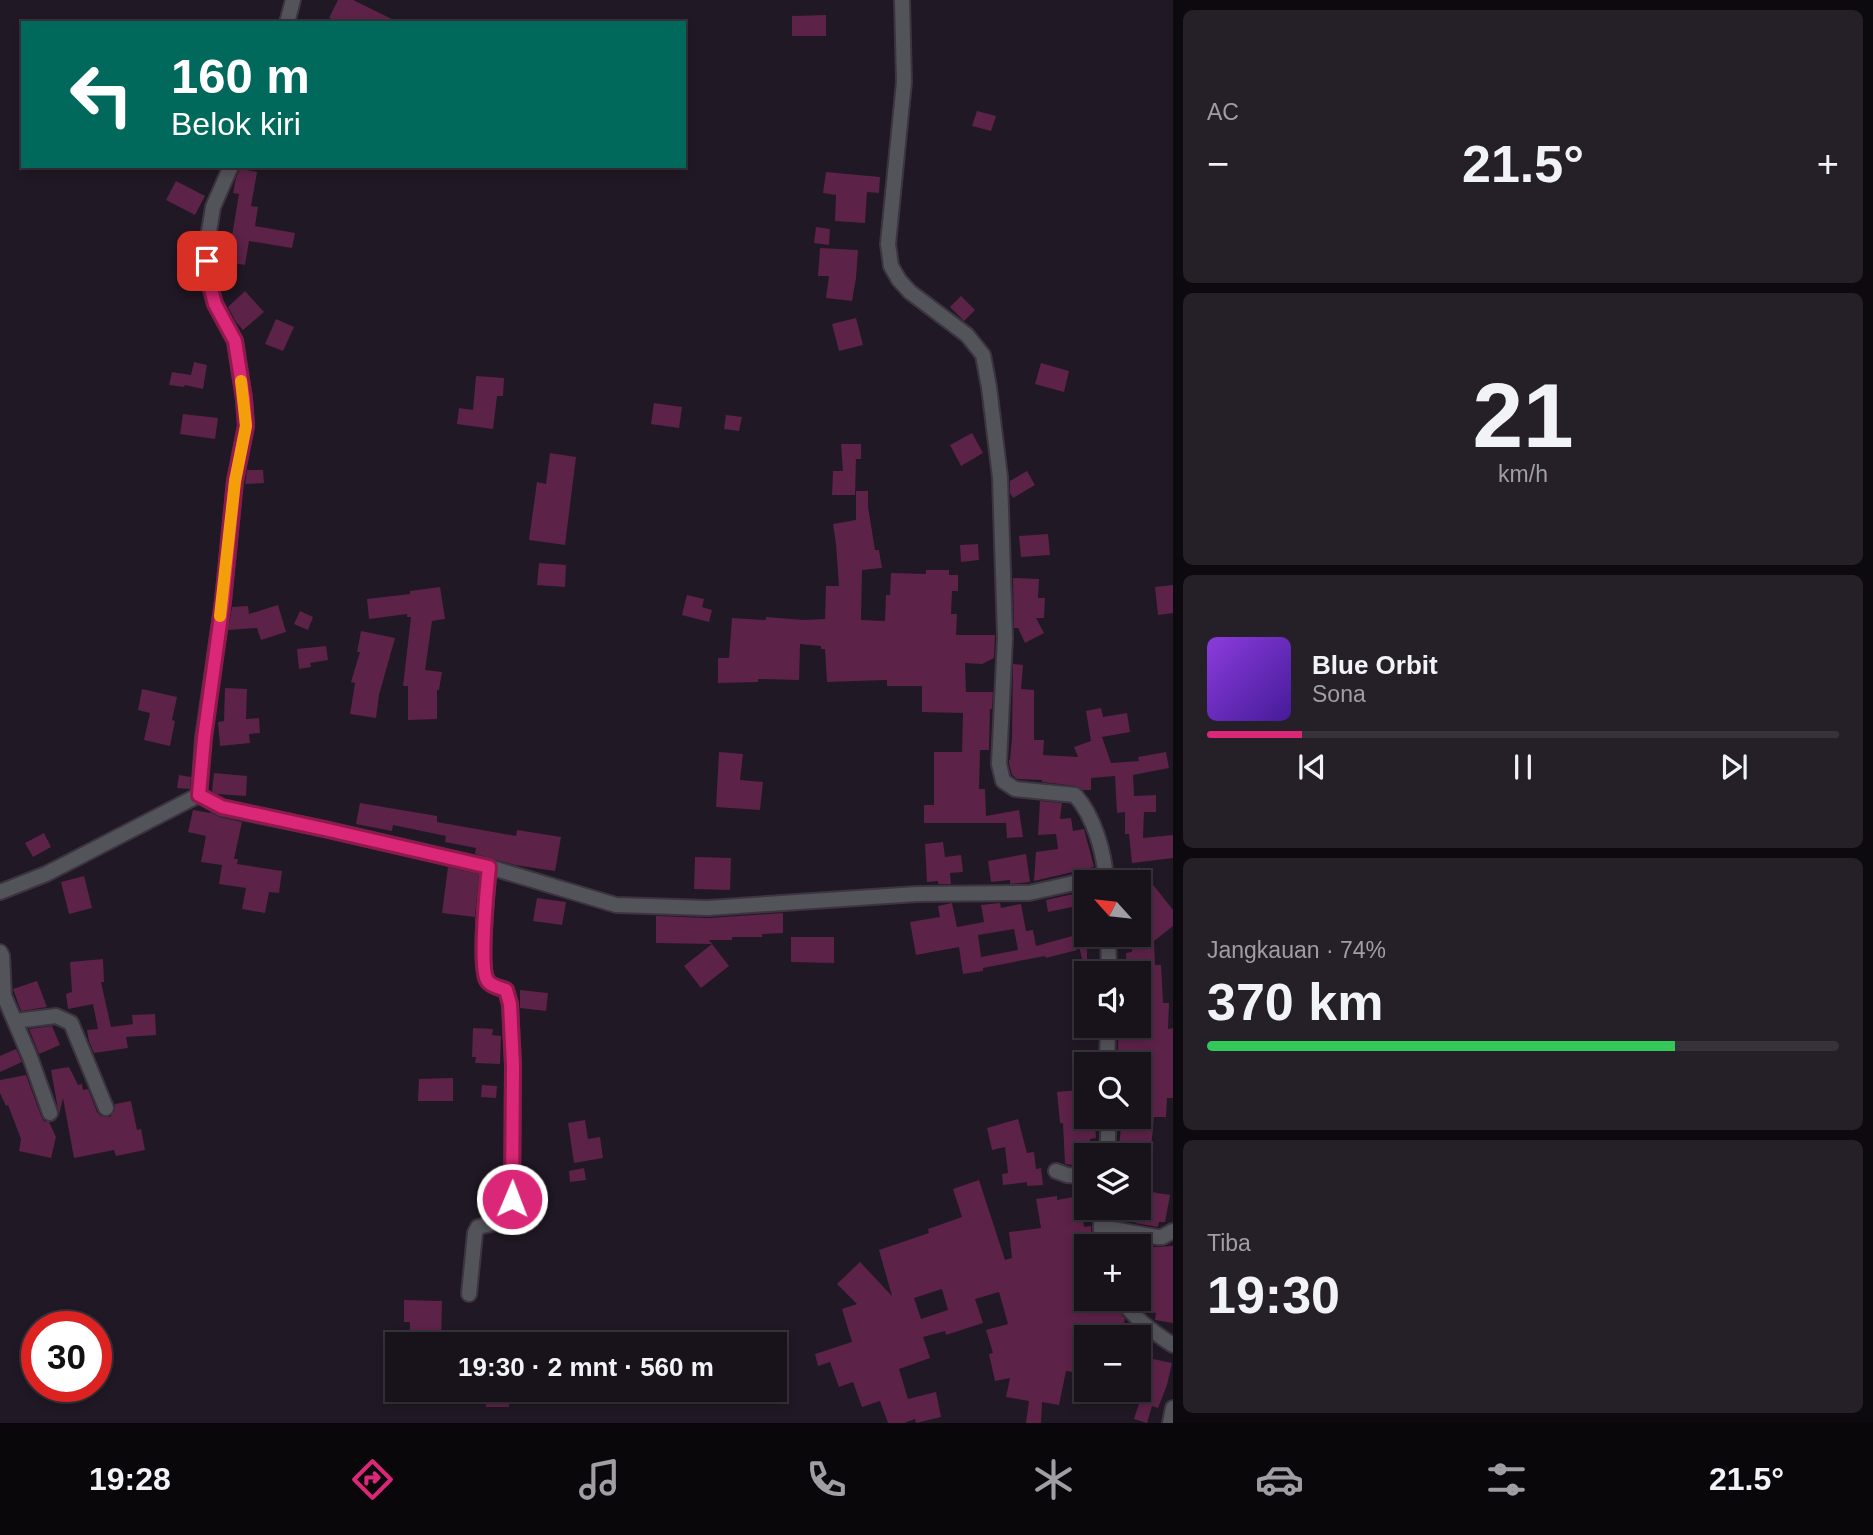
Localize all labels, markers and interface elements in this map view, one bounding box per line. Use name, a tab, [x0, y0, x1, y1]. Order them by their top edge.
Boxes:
icon: left	[56, 49, 147, 140]
text: 160 m	[171, 49, 310, 103]
text: AC	[1207, 99, 1239, 125]
text: Belok kiri	[171, 106, 301, 142]
text: 21.5°	[1462, 135, 1584, 193]
text: −	[1207, 143, 1229, 185]
text: +	[1817, 143, 1839, 185]
pin	[177, 231, 237, 291]
icon: arrive	[188, 242, 226, 280]
text: 21	[1472, 365, 1574, 466]
text: km/h	[1498, 461, 1548, 487]
text: Blue Orbit	[1312, 650, 1438, 680]
text: Sona	[1312, 681, 1366, 707]
icon: previous	[1293, 748, 1331, 786]
icon: pause	[1504, 748, 1542, 786]
icon: next	[1715, 748, 1753, 786]
north arrow	[1074, 870, 1152, 947]
map controls	[1074, 870, 1151, 1402]
text: Jangkauan · 74%	[1207, 937, 1386, 963]
button: sound	[1074, 961, 1151, 1038]
text: 370 km	[1207, 973, 1383, 1031]
button: search	[1074, 1052, 1151, 1129]
button: layers	[1074, 1143, 1151, 1220]
position arrow	[475, 1162, 549, 1236]
text: Tiba	[1207, 1230, 1251, 1256]
button: +	[1074, 1234, 1151, 1311]
text: 19:30	[1207, 1266, 1340, 1324]
speed limit sign: 30	[21, 1311, 112, 1402]
button: −	[1074, 1325, 1151, 1402]
text: 19:30 · 2 mnt · 560 m	[458, 1352, 714, 1382]
icon: directions	[348, 1455, 397, 1504]
icon: music	[575, 1455, 624, 1504]
icon: phone	[802, 1455, 851, 1504]
icon: climate	[1029, 1455, 1078, 1504]
icon: car	[1255, 1455, 1304, 1504]
icon: filters	[1482, 1455, 1531, 1504]
text: 19:28	[89, 1461, 171, 1497]
text: 21.5°	[1709, 1461, 1784, 1497]

